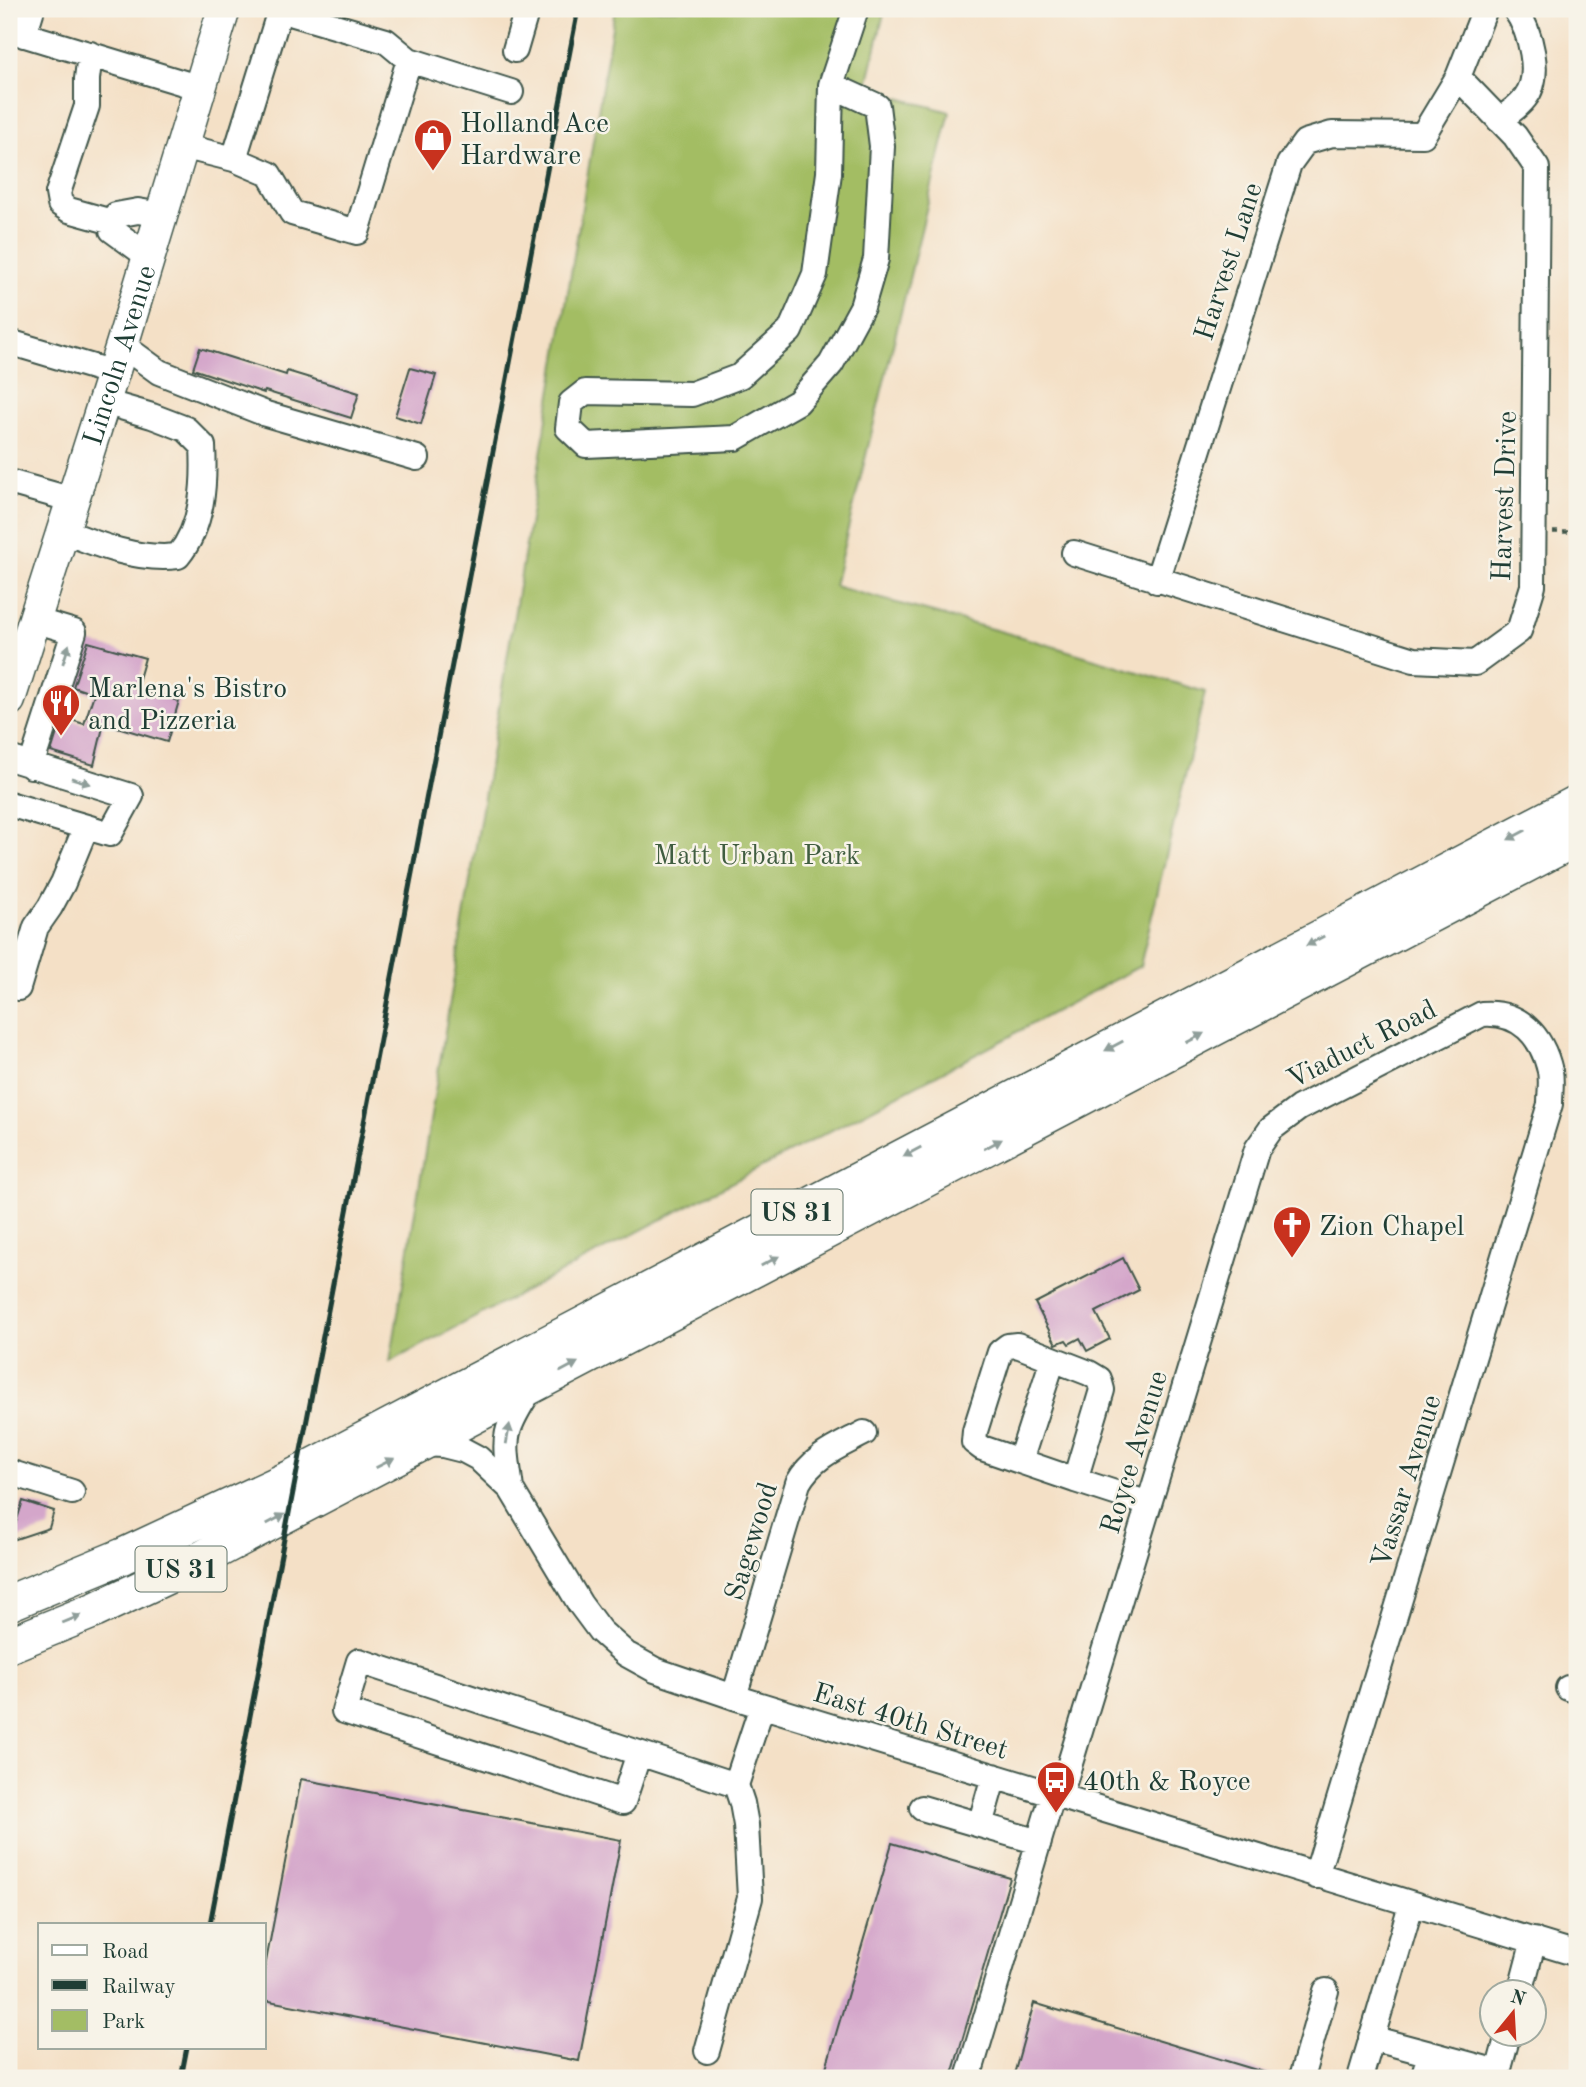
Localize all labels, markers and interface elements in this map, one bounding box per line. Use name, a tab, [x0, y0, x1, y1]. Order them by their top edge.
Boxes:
place label: Holland Ace Hardware	[460, 111, 609, 171]
shop icon: Holland Ace Hardware	[412, 117, 454, 172]
street label: Harvest Lane	[1191, 180, 1269, 344]
street label: Lincoln Avenue	[80, 262, 162, 449]
street label: Harvest Drive	[1489, 410, 1523, 582]
one-way arrow	[62, 643, 72, 664]
place label: Marlena's Bistro and Pizzeria	[88, 676, 287, 736]
restaurant icon: Marlena's Bistro and Pizzeria	[40, 682, 82, 737]
one-way arrow	[70, 776, 91, 786]
one-way arrow	[1507, 829, 1527, 841]
park label: Matt Urban Park	[654, 843, 860, 871]
one-way arrow	[1305, 935, 1325, 946]
street label: Viaduct Road	[1283, 996, 1442, 1095]
one-way arrow	[1185, 1033, 1205, 1044]
one-way arrow	[1104, 1041, 1124, 1052]
one-way arrow	[984, 1138, 1003, 1150]
one-way arrow	[902, 1146, 922, 1158]
road number: US 31	[752, 1190, 842, 1234]
church icon: Zion Chapel	[1271, 1204, 1313, 1259]
place label: Zion Chapel	[1319, 1214, 1464, 1242]
one-way arrow	[760, 1255, 780, 1267]
one-way arrow	[559, 1361, 579, 1372]
street label: Royce Avenue	[1098, 1368, 1174, 1538]
street label: Vassar Avenue	[1368, 1392, 1448, 1572]
one-way arrow	[503, 1423, 514, 1445]
one-way arrow	[375, 1458, 395, 1470]
street label: Sagewood	[722, 1479, 784, 1604]
one-way arrow	[266, 1513, 286, 1525]
road number: US 31	[136, 1546, 227, 1592]
one-way arrow	[62, 1614, 83, 1625]
street label: East 40th Street	[809, 1680, 1011, 1766]
bus stop icon: 40th & Royce	[1035, 1759, 1077, 1814]
place label: 40th & Royce	[1083, 1769, 1251, 1797]
legend	[38, 1923, 266, 2048]
text: Road	[102, 1942, 149, 1963]
text: Railway	[102, 1977, 176, 1998]
north arrow	[1478, 1979, 1548, 2048]
text: N	[1508, 1988, 1528, 2011]
text: Park	[102, 2012, 145, 2033]

